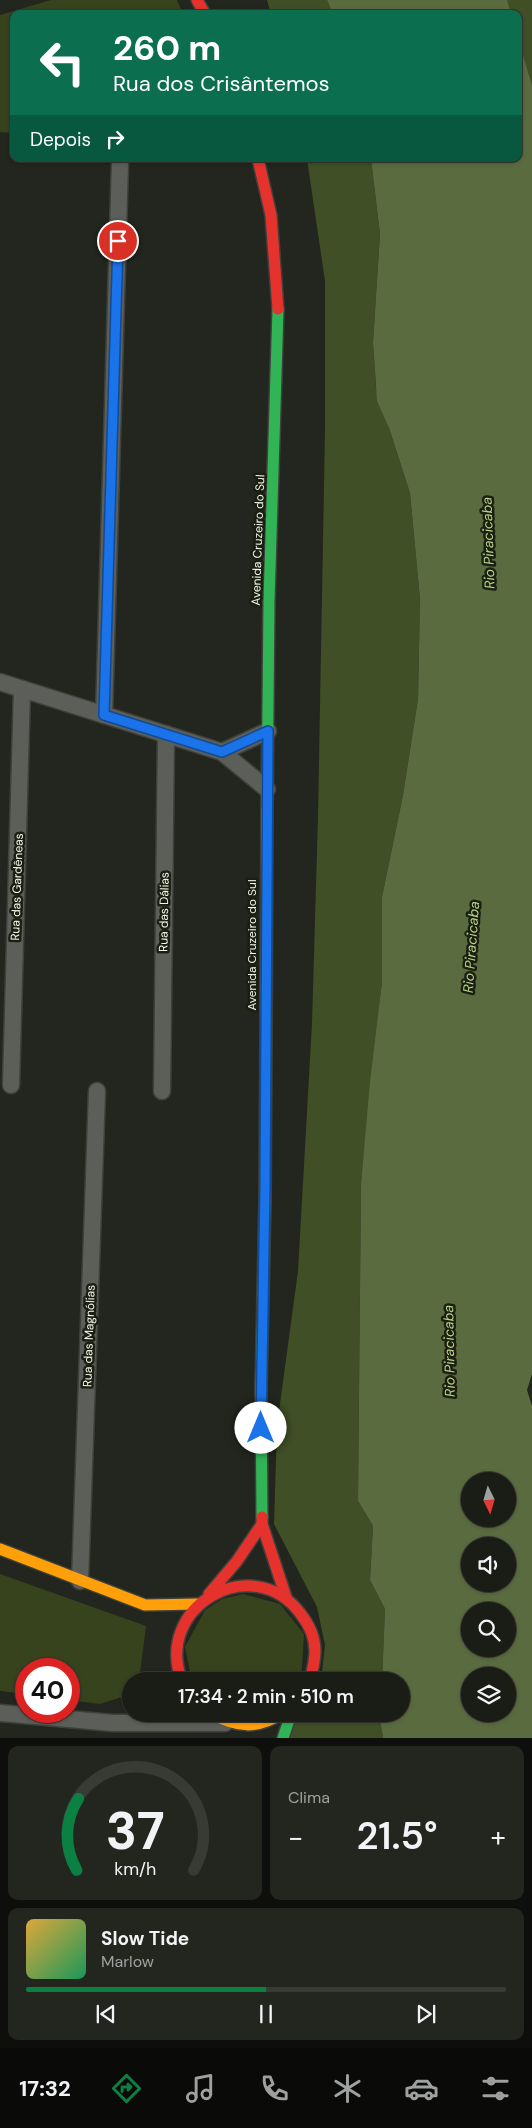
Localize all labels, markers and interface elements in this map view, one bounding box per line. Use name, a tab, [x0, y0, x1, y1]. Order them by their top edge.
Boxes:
text: 260 m	[113, 25, 221, 71]
icon: left	[30, 30, 95, 95]
text: Rua dos Crisântemos	[113, 69, 330, 98]
icon: right	[101, 125, 129, 153]
text: Depois	[30, 127, 91, 152]
pin	[97, 220, 139, 262]
icon: arrive	[104, 227, 132, 255]
street label: Avenida Cruzeiro do Sul	[248, 474, 268, 606]
water label: Rio Piracicaba	[477, 496, 499, 589]
street label: Rua das Gardêneas	[7, 833, 27, 941]
street label: Rua das Dálias	[155, 872, 173, 952]
street label: Avenida Cruzeiro do Sul	[244, 879, 260, 1011]
water label: Rio Piracicaba	[459, 900, 483, 994]
street label: Rua das Magnólias	[79, 1285, 99, 1387]
water label: Rio Piracicaba	[439, 1305, 459, 1397]
position arrow	[234, 1401, 286, 1453]
north arrow	[461, 1472, 516, 1528]
map controls	[461, 1472, 516, 1722]
button: sound	[461, 1537, 516, 1592]
button: search	[461, 1602, 516, 1657]
speed limit sign: 40	[15, 1658, 80, 1723]
button: layers	[461, 1667, 516, 1722]
text: 17:34 · 2 min · 510 m	[178, 1684, 354, 1709]
text: Clima	[288, 1787, 330, 1808]
text: 37	[106, 1797, 164, 1865]
text: 21.5°	[356, 1811, 438, 1861]
text: −	[288, 1819, 303, 1856]
text: +	[491, 1819, 506, 1856]
text: km/h	[114, 1857, 156, 1881]
text: Slow Tide	[101, 1926, 189, 1951]
text: Marlow	[101, 1951, 154, 1972]
icon: previous	[92, 2000, 120, 2028]
icon: pause	[252, 2000, 280, 2028]
icon: next	[412, 2000, 440, 2028]
icon: directions	[109, 2071, 144, 2106]
icon: music	[183, 2071, 218, 2106]
icon: phone	[257, 2071, 292, 2106]
icon: climate	[330, 2071, 365, 2106]
icon: car	[404, 2071, 439, 2106]
icon: filters	[478, 2071, 513, 2106]
text: 17:32	[19, 2074, 71, 2103]

